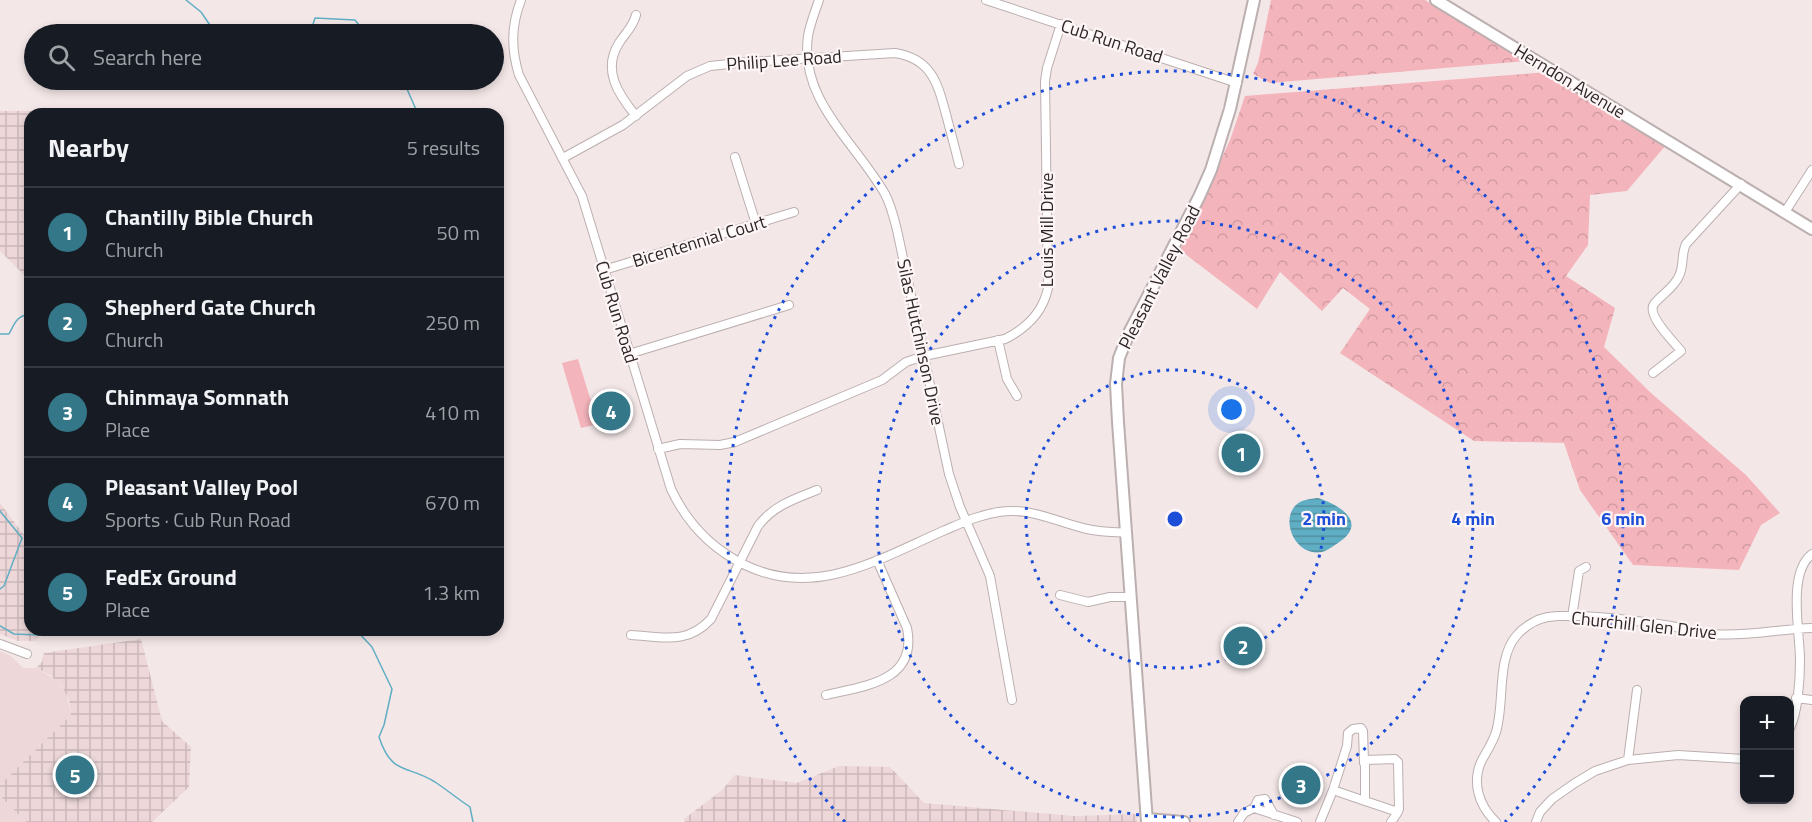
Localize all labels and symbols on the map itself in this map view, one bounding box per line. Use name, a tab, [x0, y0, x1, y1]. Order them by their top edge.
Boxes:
street label: Cub Run Road	[1058, 12, 1166, 70]
street label: Herndon Avenue	[1509, 37, 1631, 125]
street label: Philip Lee Road	[725, 43, 843, 77]
street label: Louis Mill Drive	[1033, 173, 1060, 287]
street label: Pleasant Valley Road	[1111, 200, 1207, 354]
street label: Bicentennial Court	[629, 208, 770, 274]
street label: Silas Hutchinson Drive	[890, 256, 952, 428]
street label: Cub Run Road	[589, 257, 645, 367]
pin: 4	[592, 388, 630, 434]
your location	[1217, 395, 1246, 424]
pin: 1	[1222, 430, 1260, 476]
text: 2 min	[1302, 505, 1346, 532]
text: 4 min	[1451, 505, 1495, 532]
text: 6 min	[1601, 505, 1645, 532]
centre of rings	[1165, 509, 1185, 529]
street label: Churchill Glen Drive	[1570, 604, 1718, 646]
pin: 2	[1224, 624, 1262, 668]
pin: 5	[56, 752, 94, 798]
pin: 3	[1282, 762, 1320, 808]

